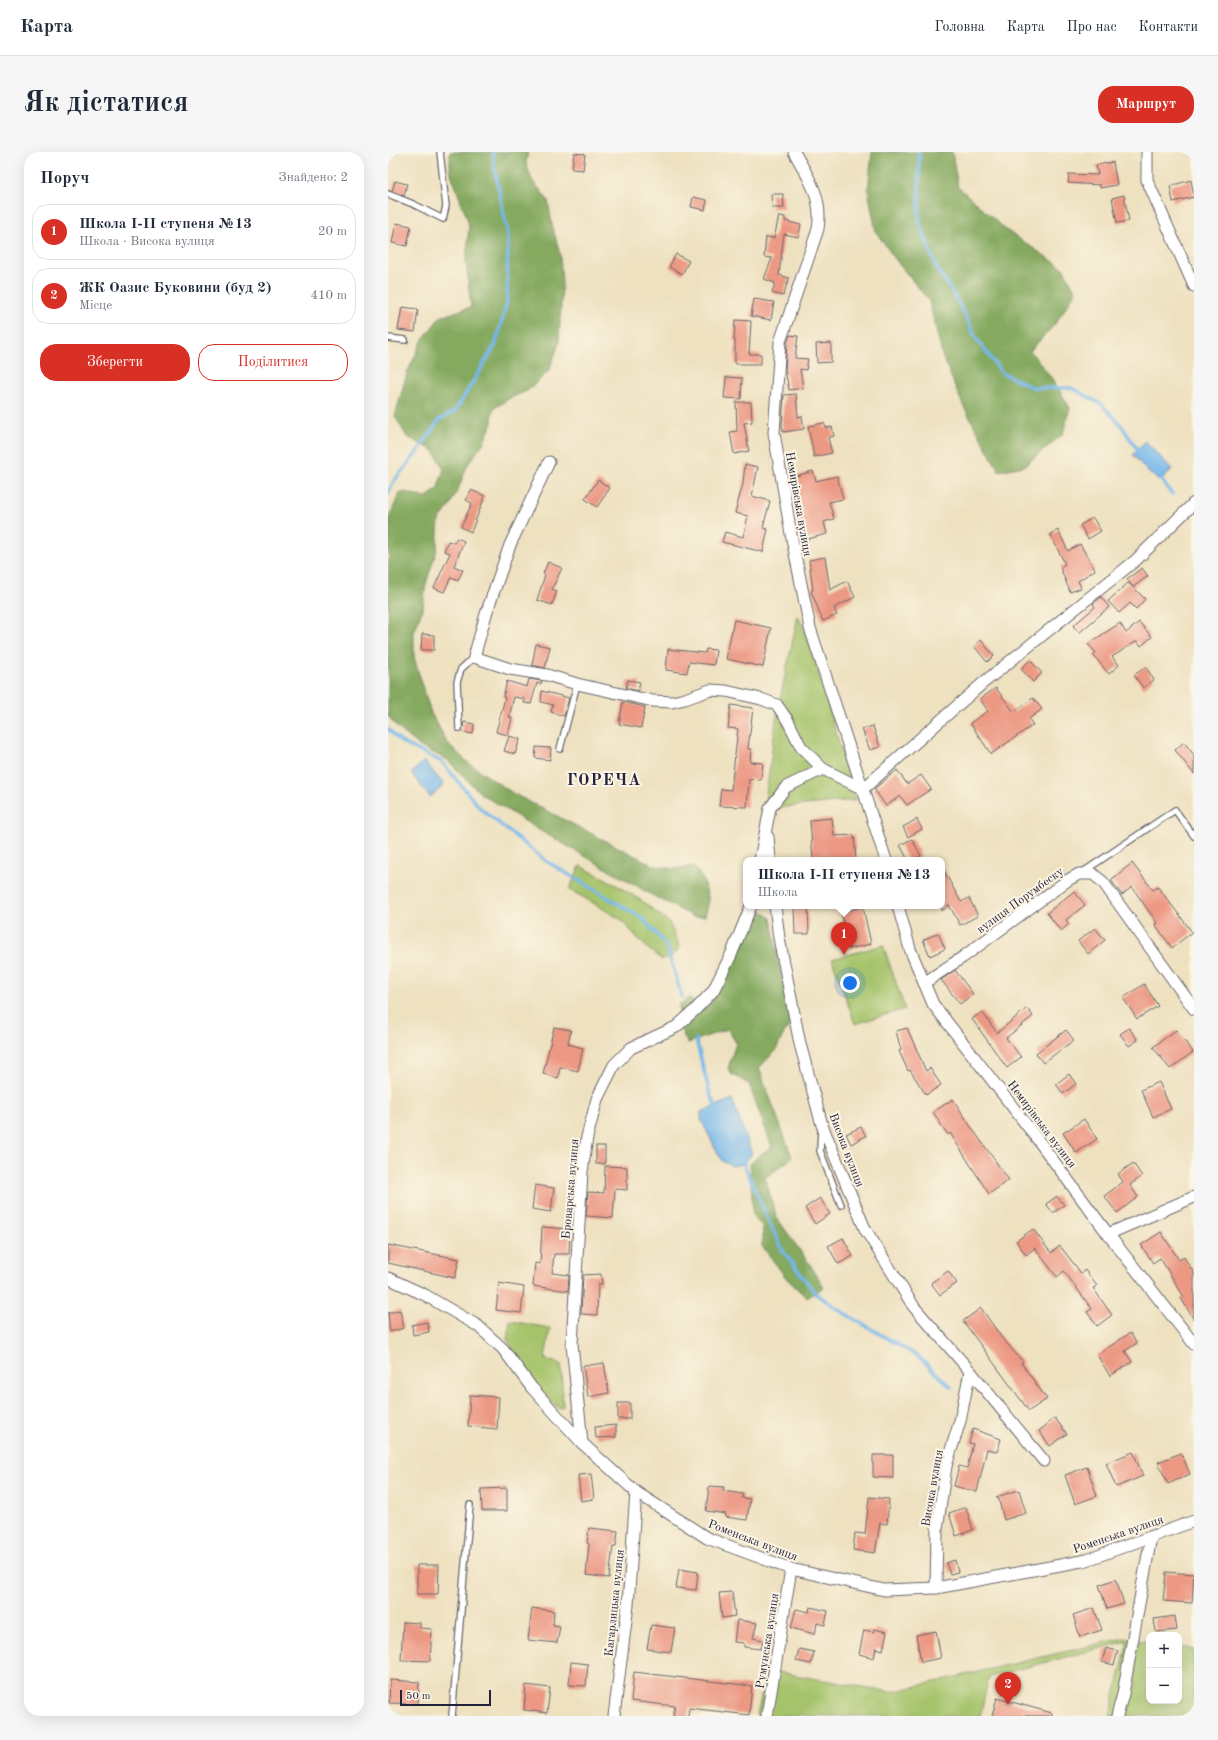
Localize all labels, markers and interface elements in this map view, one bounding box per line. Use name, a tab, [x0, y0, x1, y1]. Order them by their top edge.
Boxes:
text: Карта	[20, 18, 73, 37]
text: Головна	[934, 20, 985, 34]
text: Карта	[1007, 20, 1045, 34]
text: Про нас	[1067, 20, 1117, 34]
text: Контакти	[1139, 20, 1198, 34]
button: Маршрут	[1098, 86, 1194, 123]
text: Як дістатися	[24, 90, 188, 118]
text: Поруч	[40, 170, 89, 187]
text: Знайдено: 2	[279, 171, 348, 184]
text: Школа I-II ступеня №13	[79, 217, 252, 232]
text: 1	[50, 225, 58, 238]
text: 20 m	[318, 225, 347, 238]
text: Школа · Висока вулиця	[79, 235, 215, 248]
text: ЖК Оазис Буковини (буд 2)	[79, 281, 271, 296]
text: 2	[50, 289, 58, 302]
text: 410 m	[310, 289, 347, 302]
text: Місце	[79, 299, 112, 312]
button: Зберегти	[40, 344, 190, 381]
button: Поділитися	[198, 344, 348, 381]
street label: Немирівська вулиця	[783, 451, 814, 557]
district label: ГОРЕЧА	[567, 773, 641, 789]
popup	[743, 857, 945, 909]
street label: вулиця Порумбеску	[975, 865, 1067, 936]
text: Школа I-II ступеня №13	[757, 868, 931, 883]
text: Школа	[757, 886, 798, 899]
pin: 1	[831, 922, 857, 955]
your location	[840, 973, 860, 993]
street label: Немирівська вулиця	[1005, 1078, 1079, 1170]
street label: Висока вулиця	[826, 1112, 866, 1189]
street label: Броварська вулиця	[561, 1138, 581, 1240]
street label: Висока вулиця	[920, 1449, 946, 1528]
street label: Роменська вулиця	[1072, 1514, 1165, 1556]
street label: Роменська вулиця	[706, 1518, 799, 1564]
street label: Кагарлицька вулиця	[603, 1549, 627, 1657]
street label: Румунська вулиця	[755, 1592, 781, 1690]
map controls	[1146, 1632, 1182, 1704]
button: +	[1146, 1632, 1182, 1668]
button: −	[1146, 1668, 1182, 1704]
pin: 2	[995, 1672, 1021, 1705]
scale bar	[400, 1688, 491, 1707]
text: 50 m	[406, 1691, 431, 1702]

